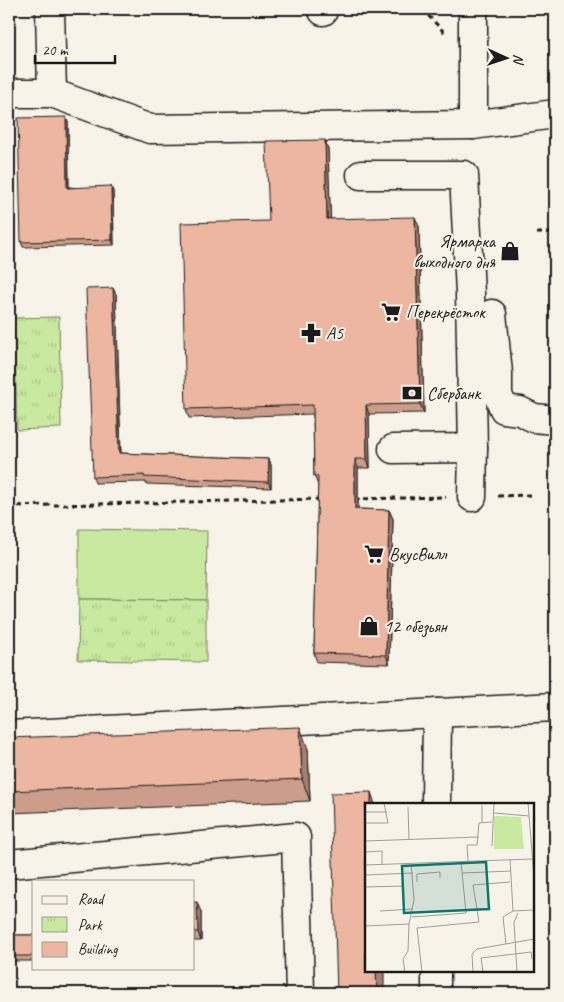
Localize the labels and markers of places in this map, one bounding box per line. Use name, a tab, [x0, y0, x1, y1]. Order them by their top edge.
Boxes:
place label: Ярмарка выходного дня	[414, 230, 497, 273]
shop icon: Ярмарка выходного дня	[499, 240, 521, 262]
supermarket icon: Перекрёсток	[380, 301, 402, 323]
place label: Перекрёсток	[406, 301, 486, 323]
pharmacy icon: А5	[300, 322, 322, 344]
place label: А5	[326, 322, 344, 344]
bank icon: Сбербанк	[401, 382, 423, 404]
place label: Сбербанк	[427, 382, 482, 404]
supermarket icon: ВкусВилл	[363, 543, 385, 565]
place label: ВкусВилл	[389, 543, 448, 565]
shop icon: 12 обезьян	[358, 615, 380, 637]
place label: 12 обезьян	[384, 615, 449, 638]

